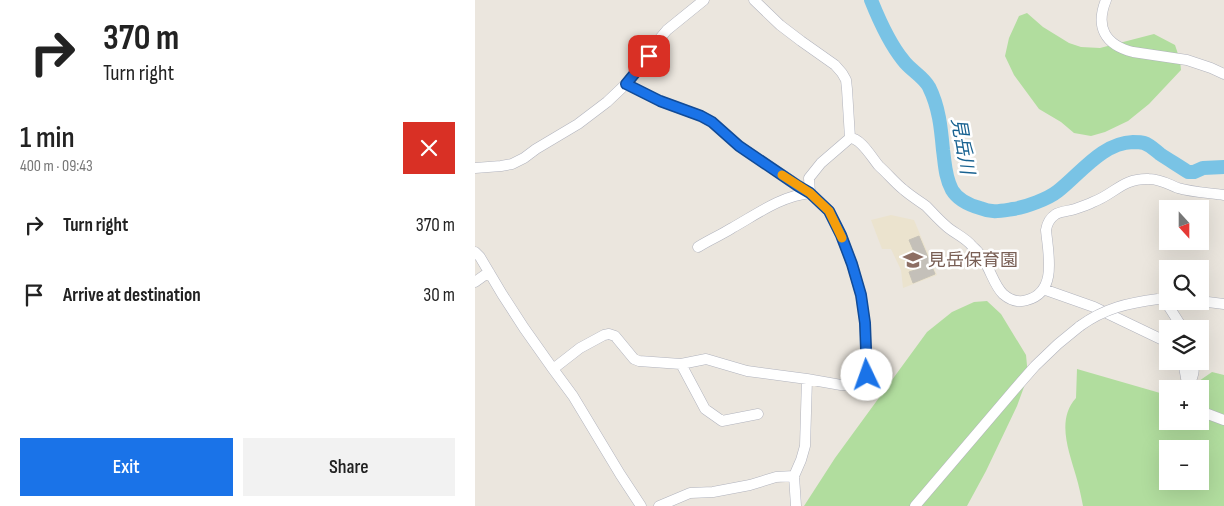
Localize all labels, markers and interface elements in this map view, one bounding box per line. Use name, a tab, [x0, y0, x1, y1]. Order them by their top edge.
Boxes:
text: 370 m	[103, 17, 179, 60]
icon: right	[20, 20, 85, 85]
pin	[628, 35, 670, 77]
icon: arrive	[635, 42, 663, 70]
text: Turn right	[103, 60, 174, 87]
water label: 見岳川	[946, 116, 979, 178]
text: 1 min	[20, 120, 75, 156]
button: close	[403, 122, 455, 174]
text: 400 m · 09:43	[20, 157, 93, 176]
north arrow	[1159, 200, 1209, 250]
map controls	[1159, 200, 1209, 490]
icon: right	[20, 211, 48, 239]
text: Turn right	[63, 214, 128, 237]
text: 370 m	[416, 214, 455, 237]
school or university icon: 見岳保育園	[902, 249, 924, 271]
place label: 見岳保育園	[928, 250, 1018, 271]
button: search	[1159, 260, 1209, 310]
icon: arrive	[20, 281, 48, 309]
text: Arrive at destination	[63, 284, 201, 307]
text: 30 m	[423, 284, 455, 307]
button: layers	[1159, 320, 1209, 370]
position arrow	[840, 348, 892, 400]
button: +	[1159, 380, 1209, 430]
button: Exit	[20, 438, 233, 496]
button: Share	[243, 438, 455, 496]
button: −	[1159, 440, 1209, 490]

